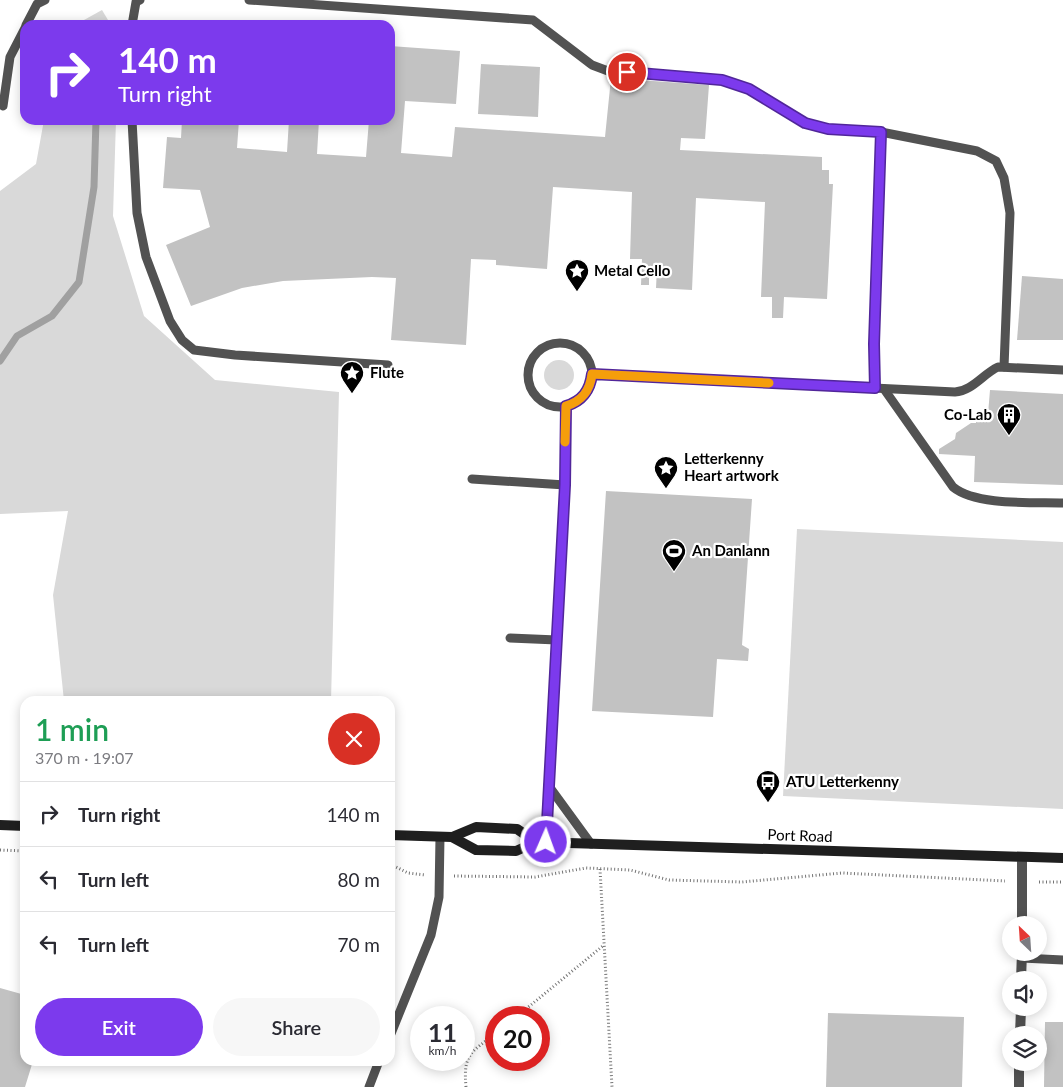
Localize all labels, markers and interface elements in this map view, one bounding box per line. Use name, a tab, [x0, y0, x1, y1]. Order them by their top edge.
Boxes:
text: 140 m	[118, 38, 217, 80]
icon: right	[35, 40, 100, 105]
pin	[606, 51, 648, 93]
icon: arrive	[613, 58, 641, 86]
text: Turn right	[118, 80, 212, 107]
place icon: Metal Cello	[564, 258, 590, 292]
place label: Metal Cello	[594, 261, 671, 279]
place icon: Flute	[339, 360, 365, 394]
place label: Flute	[370, 363, 404, 381]
building icon: Co-Lab	[996, 402, 1022, 436]
place label: Co-Lab	[944, 405, 992, 423]
place label: Letterkenny Heart artwork	[684, 449, 780, 484]
place icon: Letterkenny Heart artwork	[653, 455, 679, 489]
sports icon: An Danlann	[661, 538, 687, 572]
place label: An Danlann	[691, 541, 770, 559]
text: 1 min	[35, 711, 109, 747]
button: close	[328, 713, 380, 765]
text: 370 m · 19:07	[35, 748, 134, 767]
bus stop icon: ATU Letterkenny	[755, 769, 781, 803]
place label: ATU Letterkenny	[785, 772, 899, 790]
icon: right	[35, 800, 63, 828]
text: Turn right	[78, 803, 160, 826]
text: 140 m	[326, 803, 380, 826]
position arrow	[519, 815, 571, 867]
street label: Port Road	[767, 825, 833, 845]
icon: left	[35, 865, 63, 893]
text: Turn left	[78, 868, 149, 891]
text: 80 m	[337, 868, 380, 891]
north arrow	[1002, 916, 1048, 961]
map controls	[1002, 916, 1047, 1071]
icon: left	[35, 930, 63, 958]
text: Turn left	[78, 933, 149, 956]
text: 70 m	[337, 933, 380, 956]
button: sound	[1002, 971, 1047, 1016]
button: Exit	[35, 998, 203, 1056]
button: Share	[213, 998, 380, 1056]
speed limit sign: 20	[485, 1006, 550, 1071]
text: 11	[428, 1017, 457, 1047]
button: layers	[1002, 1026, 1047, 1071]
text: km/h	[428, 1043, 457, 1058]

